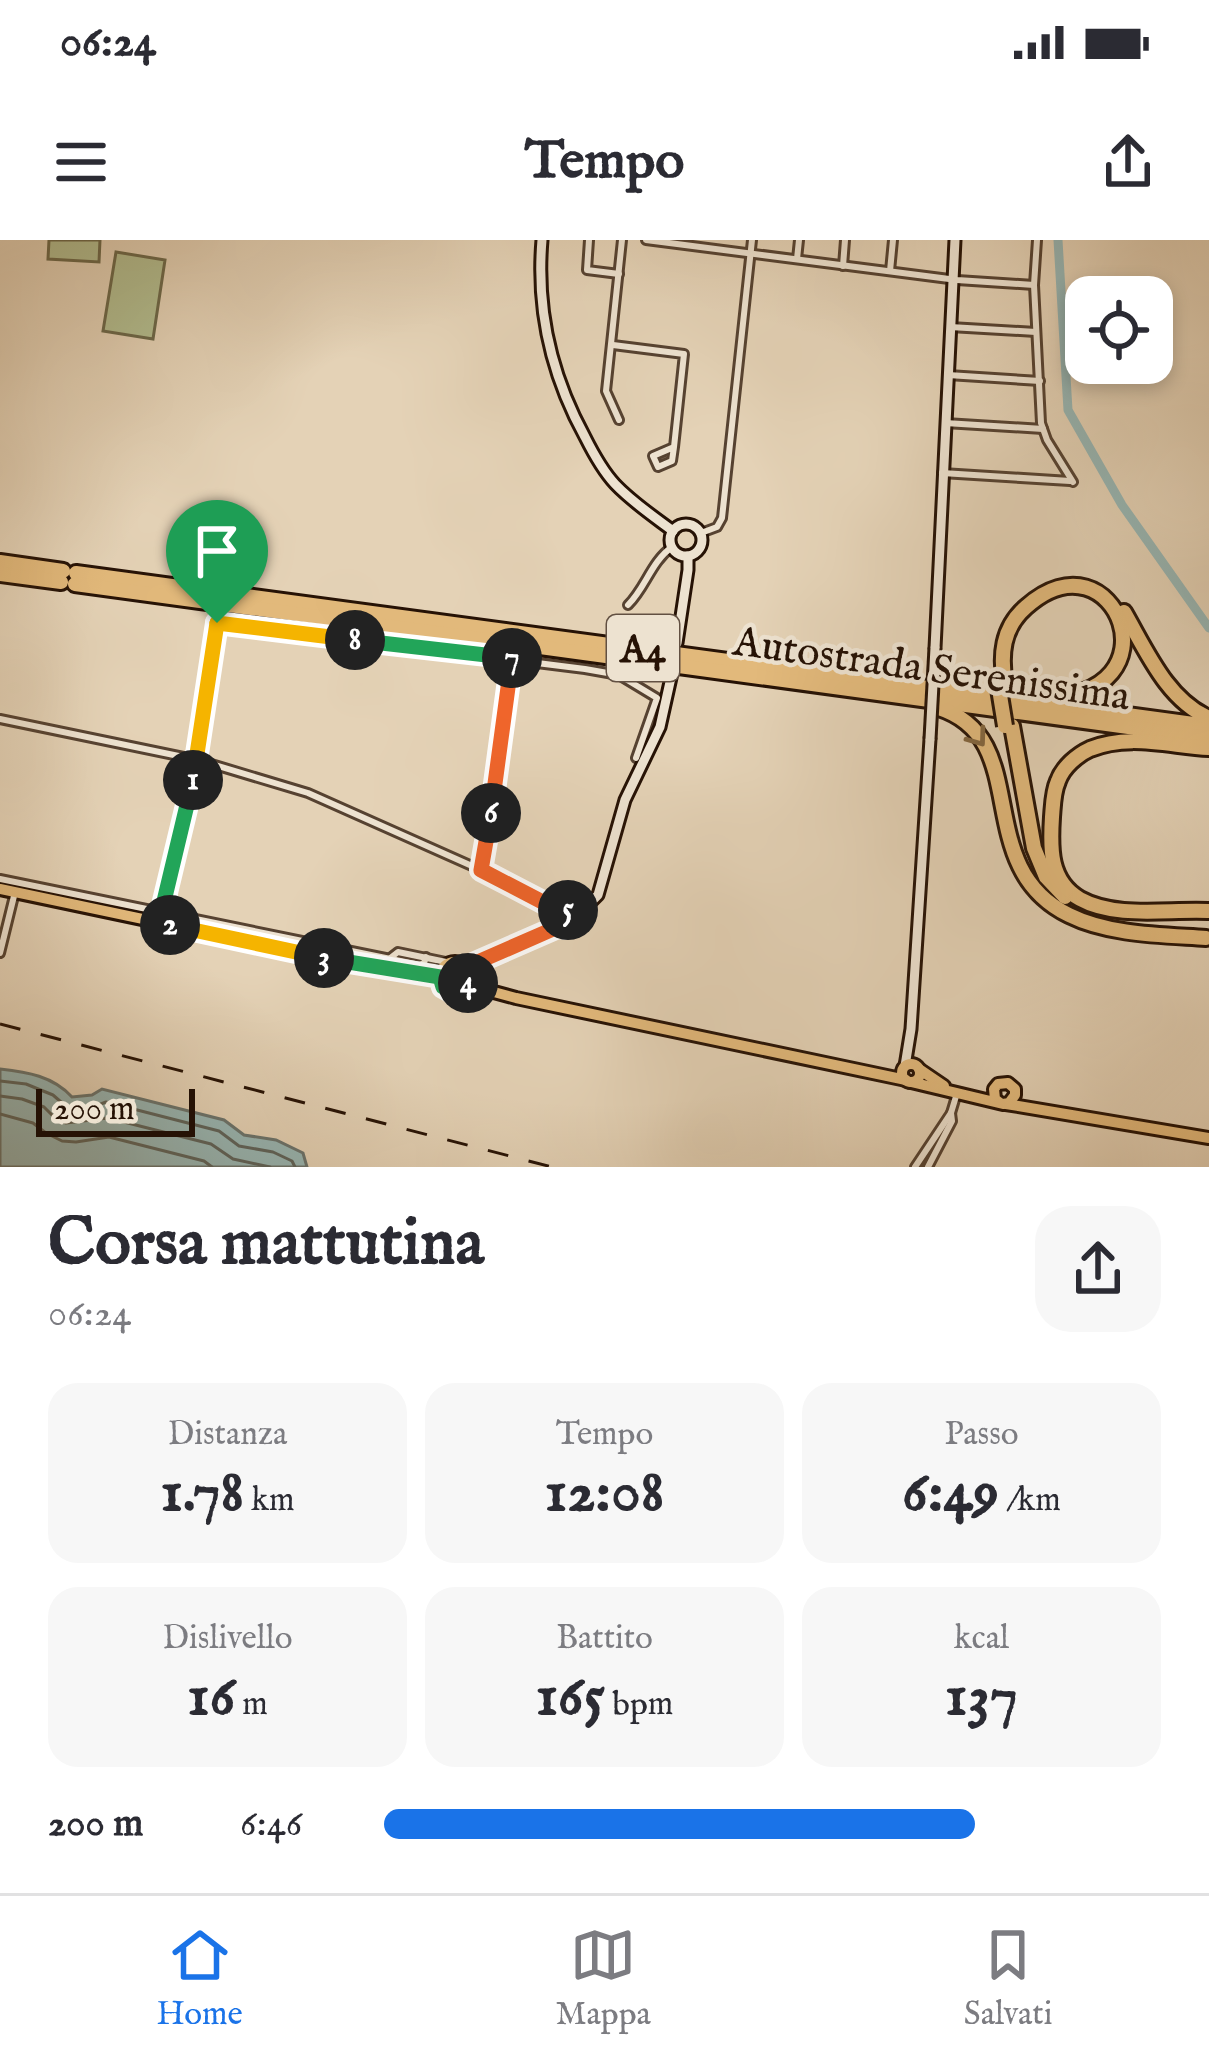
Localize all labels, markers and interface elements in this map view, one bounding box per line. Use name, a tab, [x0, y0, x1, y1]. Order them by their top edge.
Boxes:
text: 06:24	[60, 14, 156, 71]
text: Tempo	[525, 128, 684, 197]
icon: menu	[48, 129, 114, 195]
icon: share	[1095, 129, 1161, 195]
map controls	[1065, 276, 1173, 384]
button: locate	[1065, 276, 1173, 384]
pin	[166, 500, 268, 623]
icon: arrive	[184, 518, 250, 584]
pin: 8	[325, 610, 385, 670]
road number: A4	[607, 615, 679, 681]
street label: Autostrada Serenissima	[729, 616, 1134, 725]
text: 8	[349, 619, 361, 661]
pin: 7	[482, 628, 542, 688]
text: 7	[504, 637, 520, 679]
one-way arrow	[964, 725, 986, 747]
pin: 1	[163, 750, 223, 810]
text: 1	[187, 759, 199, 801]
pin: 6	[461, 783, 521, 843]
text: 6	[484, 792, 498, 834]
pin: 5	[538, 880, 598, 940]
text: 5	[562, 889, 574, 931]
pin: 2	[140, 895, 200, 955]
text: 2	[162, 904, 178, 946]
pin: 3	[294, 928, 354, 988]
text: 3	[318, 937, 330, 979]
pin: 4	[438, 953, 498, 1013]
text: 4	[460, 962, 476, 1004]
scale bar	[36, 1083, 195, 1136]
text: 200 m	[54, 1089, 135, 1131]
text: Corsa mattutina	[48, 1203, 484, 1287]
button: share	[1035, 1206, 1161, 1332]
text: 06:24	[48, 1290, 131, 1339]
text: Distanza	[168, 1414, 287, 1456]
text: Tempo	[556, 1414, 653, 1456]
text: Passo	[944, 1414, 1019, 1456]
text: 1.78	[160, 1456, 244, 1532]
text: 12:08	[545, 1456, 664, 1532]
text: 6:49	[902, 1456, 999, 1532]
text: km	[244, 1480, 295, 1522]
text: /km	[999, 1480, 1061, 1522]
text: Dislivello	[163, 1618, 292, 1660]
text: Battito	[556, 1618, 653, 1660]
text: kcal	[954, 1618, 1009, 1660]
text: 16	[187, 1660, 235, 1736]
text: 165	[536, 1660, 605, 1736]
text: 137	[945, 1660, 1018, 1736]
text: m	[235, 1684, 268, 1726]
text: bpm	[605, 1684, 673, 1726]
text: 200 m	[48, 1800, 143, 1849]
text: 6:46	[240, 1800, 302, 1849]
tab: Home	[156, 1922, 243, 2036]
tab: Mappa	[556, 1922, 651, 2036]
tab: Salvati	[964, 1922, 1053, 2036]

